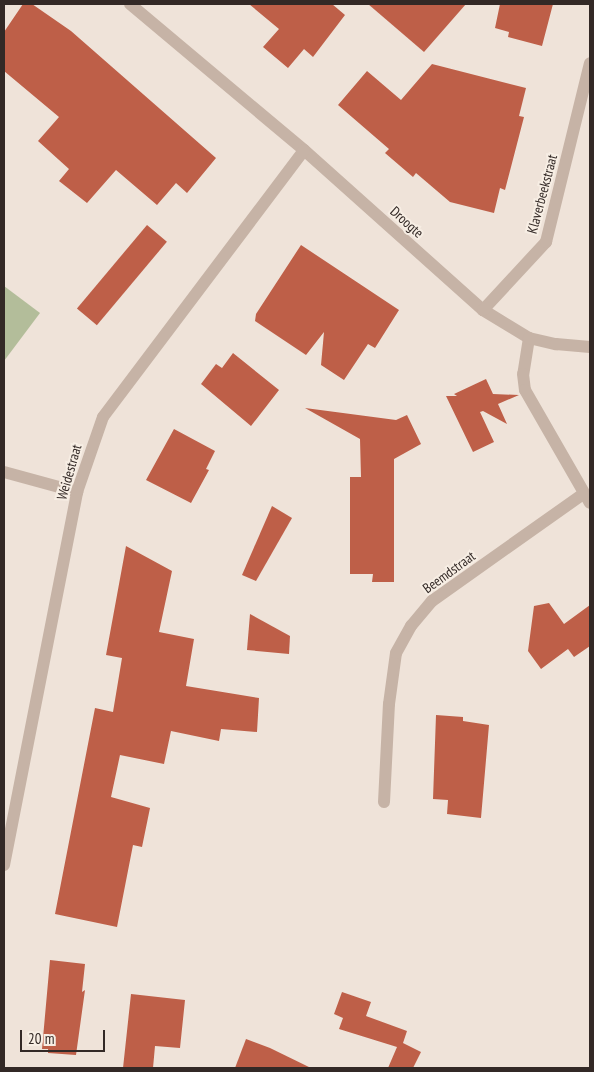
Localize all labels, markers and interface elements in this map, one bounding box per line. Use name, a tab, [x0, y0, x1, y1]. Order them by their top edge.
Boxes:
street label: Klaverbeekstraat	[523, 153, 561, 235]
street label: Droogte	[387, 203, 427, 241]
street label: Weidestraat	[53, 442, 85, 502]
street label: Beemdstraat	[420, 547, 478, 597]
scale bar	[22, 1020, 108, 1052]
text: 20 m	[28, 1029, 54, 1048]

